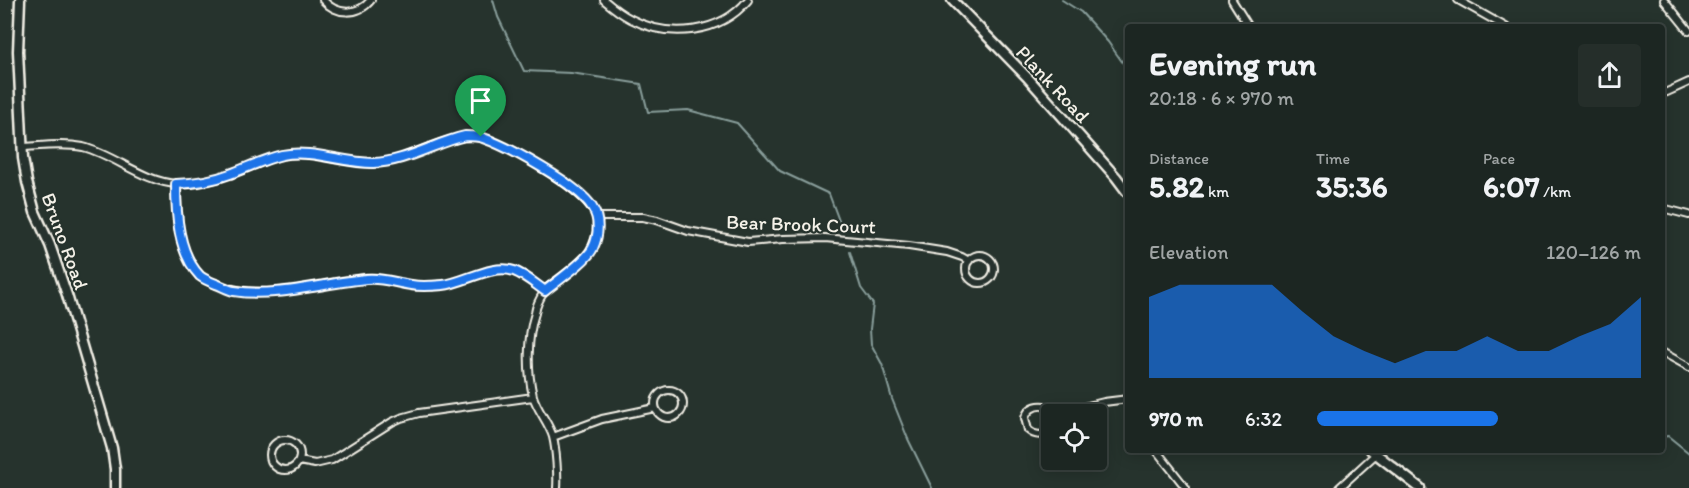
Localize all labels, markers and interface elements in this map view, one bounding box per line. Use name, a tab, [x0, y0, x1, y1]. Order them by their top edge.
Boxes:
street label: Plank Road	[1011, 40, 1095, 128]
text: Evening run	[1149, 44, 1316, 83]
button: share	[1578, 44, 1641, 107]
pin	[455, 75, 506, 137]
icon: arrive	[464, 84, 497, 117]
text: 20:18 · 6 × 970 m	[1149, 86, 1294, 110]
text: Distance	[1149, 149, 1209, 168]
text: Time	[1316, 149, 1350, 168]
text: Pace	[1483, 149, 1515, 168]
text: 5.82	[1149, 168, 1204, 205]
text: 35:36	[1316, 168, 1388, 205]
text: 6:07	[1483, 168, 1540, 205]
text: km	[1204, 182, 1229, 201]
text: /km	[1540, 182, 1571, 201]
street label: Bruno Road	[36, 189, 94, 293]
street label: Bear Brook Court	[726, 209, 877, 239]
text: Elevation	[1149, 240, 1228, 264]
text: 120–126 m	[1546, 240, 1641, 264]
map controls	[1041, 404, 1107, 470]
button: locate	[1041, 404, 1107, 470]
text: 970 m	[1149, 407, 1203, 431]
text: 6:32	[1245, 407, 1282, 431]

